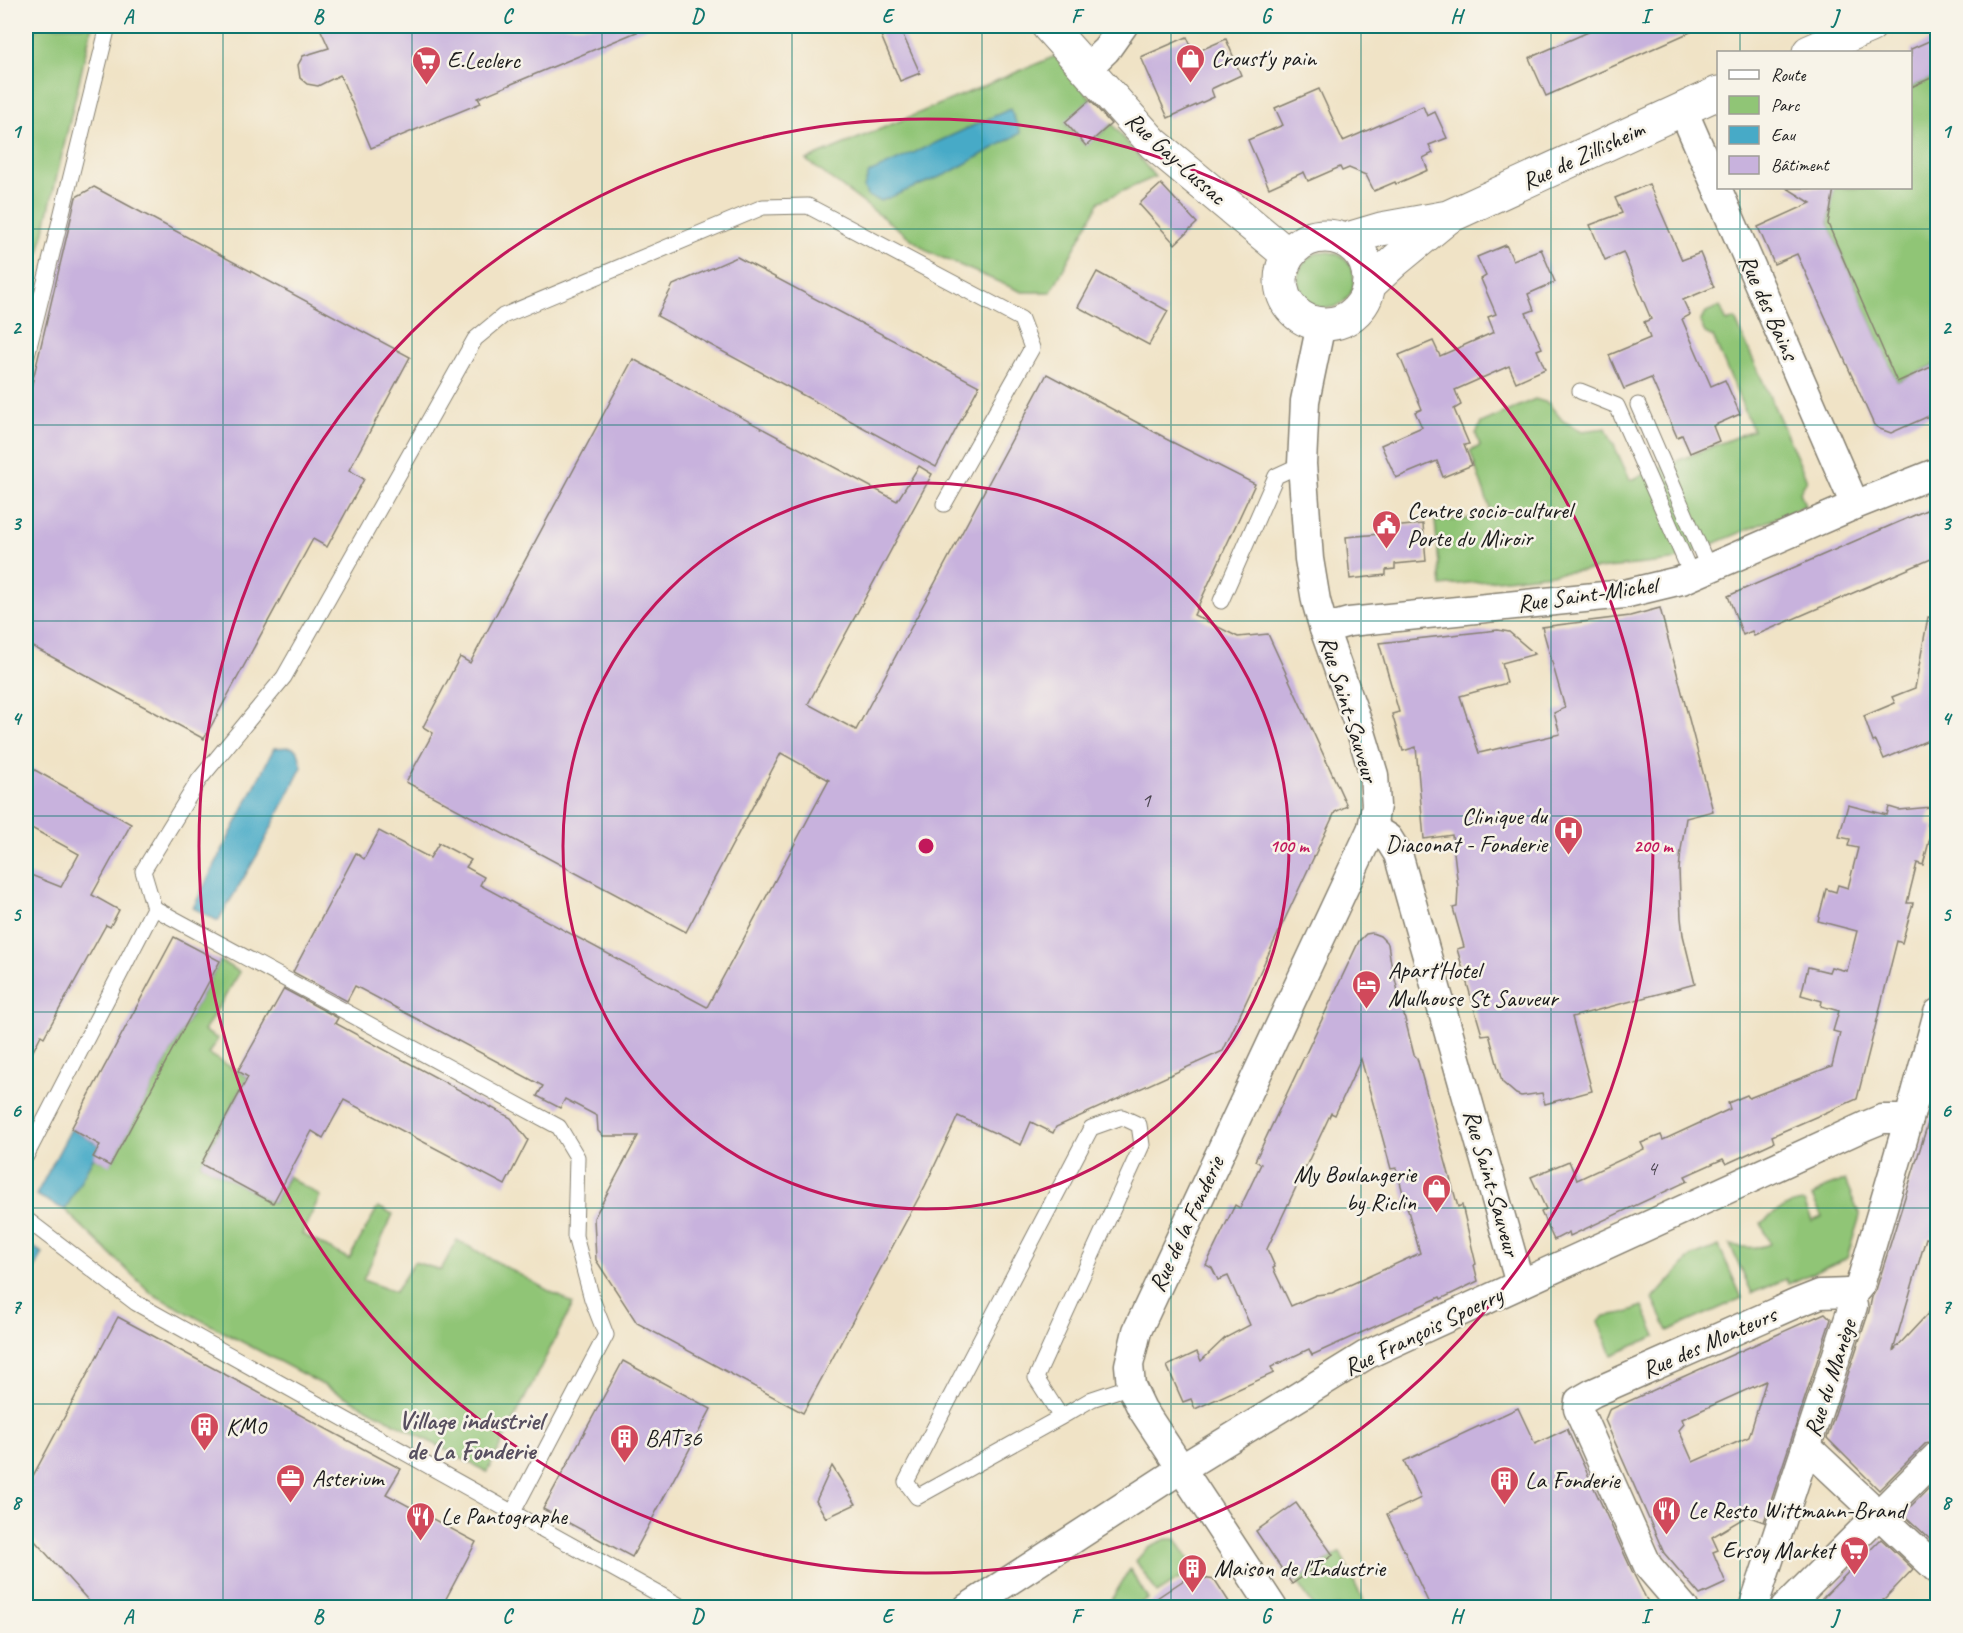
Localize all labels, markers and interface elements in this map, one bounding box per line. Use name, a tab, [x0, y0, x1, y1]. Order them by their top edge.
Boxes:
text: A	[123, 4, 135, 29]
text: B	[313, 4, 325, 29]
text: C	[502, 4, 514, 29]
text: D	[691, 4, 705, 29]
text: E	[882, 4, 896, 29]
text: F	[1071, 4, 1085, 29]
text: G	[1261, 4, 1274, 29]
text: H	[1450, 4, 1465, 29]
text: I	[1641, 4, 1654, 29]
text: J	[1830, 4, 1842, 29]
shop icon: Croust'y pain	[1174, 42, 1206, 84]
place label: Croust'y pain	[1211, 43, 1317, 73]
supermarket icon: E.Leclerc	[410, 44, 442, 86]
place label: E.Leclerc	[447, 45, 521, 75]
legend	[1717, 51, 1912, 189]
text: Route	[1771, 64, 1806, 86]
text: Parc	[1771, 94, 1800, 116]
street label: Rue Gay-Lussac	[1119, 105, 1233, 212]
street label: Rue de Zillisheim	[1517, 113, 1650, 197]
text: 1	[12, 119, 23, 144]
text: 1	[1942, 119, 1953, 144]
text: Eau	[1771, 124, 1796, 146]
text: Bâtiment	[1771, 154, 1831, 176]
street label: Rue des Bains	[1732, 250, 1807, 367]
text: 2	[12, 315, 23, 340]
text: 2	[1942, 315, 1953, 340]
place label: Centre socio-culturel Porte du Miroir	[1407, 495, 1576, 553]
public building icon: Centre socio-culturel Porte du Miroir	[1370, 508, 1402, 550]
text: 3	[12, 511, 23, 536]
text: 3	[1942, 511, 1953, 536]
street label: Rue Saint-Michel	[1515, 569, 1663, 619]
street label: Rue Saint-Sauveur	[1313, 632, 1386, 788]
text: 4	[12, 706, 24, 731]
text: 4	[1942, 706, 1954, 731]
house number: 1	[1141, 787, 1152, 813]
place label: Clinique du Diaconat - Fonderie	[1385, 801, 1549, 859]
hospital icon: Clinique du Diaconat - Fonderie	[1552, 814, 1584, 856]
text: 100 m	[1270, 835, 1310, 857]
text: 200 m	[1634, 835, 1674, 857]
centre of rings	[916, 836, 936, 856]
text: 5	[12, 902, 23, 927]
text: 5	[1942, 902, 1953, 927]
place label: Apart'Hotel Mulhouse St Sauveur	[1388, 955, 1560, 1013]
hotel icon: Apart'Hotel Mulhouse St Sauveur	[1351, 968, 1383, 1010]
text: 6	[11, 1098, 22, 1123]
text: 6	[1941, 1098, 1952, 1123]
street label: Rue Saint-Sauveur	[1457, 1106, 1528, 1262]
street label: Rue de la Fonderie	[1142, 1150, 1231, 1296]
house number: 4	[1647, 1155, 1659, 1181]
place label: My Boulangerie by Riclin	[1293, 1159, 1418, 1217]
shop icon: My Boulangerie by Riclin	[1421, 1172, 1453, 1214]
street label: Rue François Spoerry	[1339, 1279, 1509, 1382]
text: 7	[12, 1294, 23, 1319]
text: 7	[1942, 1294, 1953, 1319]
street label: Rue des Monteurs	[1637, 1298, 1782, 1385]
street label: Rue du Manège	[1797, 1314, 1864, 1440]
district label: Village industriel de La Fonderie	[399, 1404, 549, 1467]
building icon: KM0	[189, 1410, 221, 1452]
place label: KM0	[226, 1411, 268, 1441]
building icon: BAT36	[608, 1422, 640, 1464]
place label: BAT36	[645, 1423, 703, 1453]
office icon: Asterium	[275, 1462, 307, 1504]
place label: Asterium	[312, 1463, 386, 1493]
building icon: La Fonderie	[1488, 1464, 1520, 1506]
place label: La Fonderie	[1525, 1465, 1622, 1495]
text: 8	[12, 1490, 24, 1515]
text: 8	[1942, 1490, 1954, 1515]
restaurant icon: Le Resto Wittmann-Brand	[1651, 1494, 1683, 1536]
place label: Le Resto Wittmann-Brand	[1688, 1495, 1909, 1525]
restaurant icon: Le Pantographe	[404, 1500, 436, 1542]
place label: Le Pantographe	[441, 1501, 569, 1531]
supermarket icon: Ersoy Market	[1839, 1534, 1871, 1576]
place label: Ersoy Market	[1722, 1535, 1837, 1565]
building icon: Maison de l'Industrie	[1177, 1552, 1209, 1594]
place label: Maison de l'Industrie	[1214, 1553, 1387, 1583]
text: A	[123, 1604, 135, 1629]
text: B	[313, 1604, 325, 1629]
text: C	[502, 1604, 514, 1629]
text: D	[691, 1604, 705, 1629]
text: E	[882, 1604, 896, 1629]
text: F	[1071, 1604, 1085, 1629]
text: G	[1261, 1604, 1274, 1629]
text: H	[1450, 1604, 1465, 1629]
text: I	[1641, 1604, 1654, 1629]
text: J	[1830, 1604, 1842, 1629]

